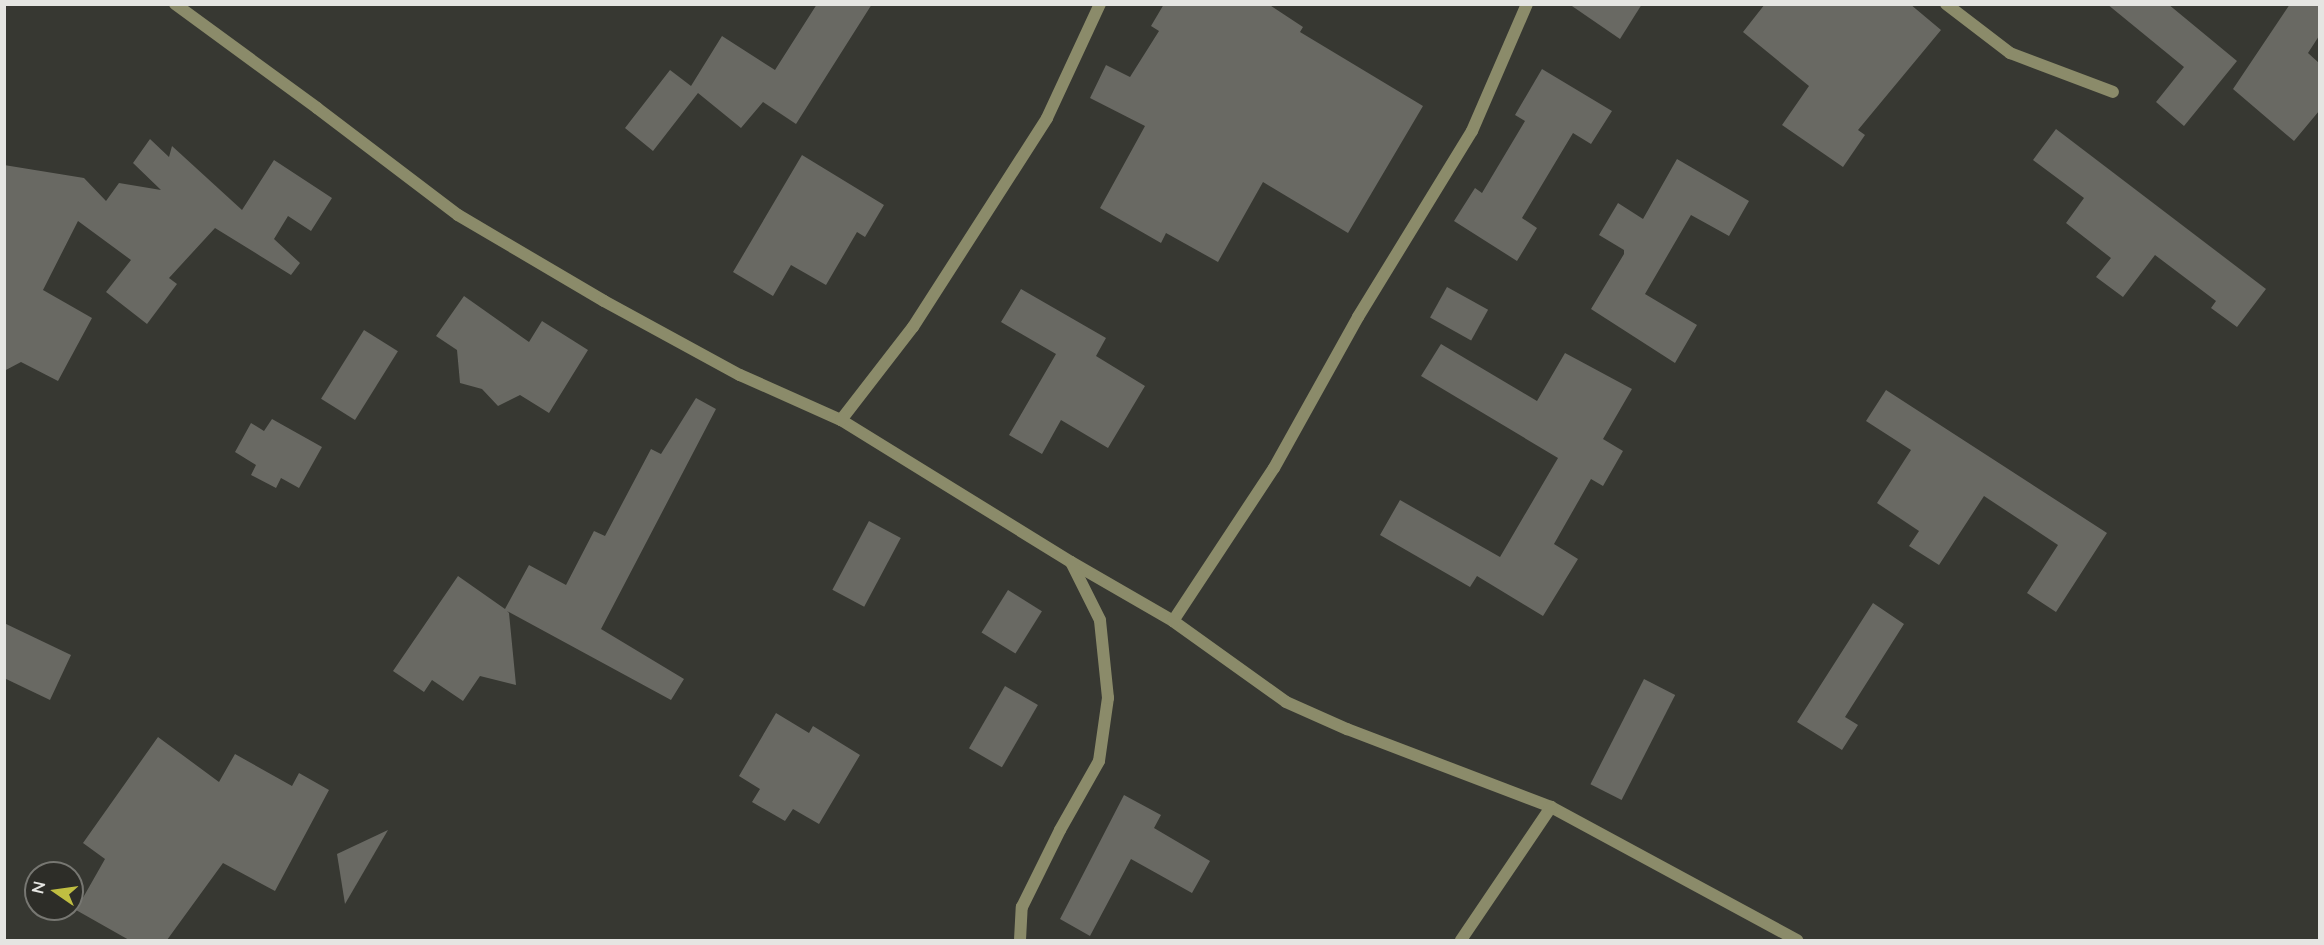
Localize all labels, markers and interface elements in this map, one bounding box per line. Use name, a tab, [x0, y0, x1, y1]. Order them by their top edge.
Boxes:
north arrow	[24, 861, 84, 921]
text: N	[27, 879, 49, 895]

